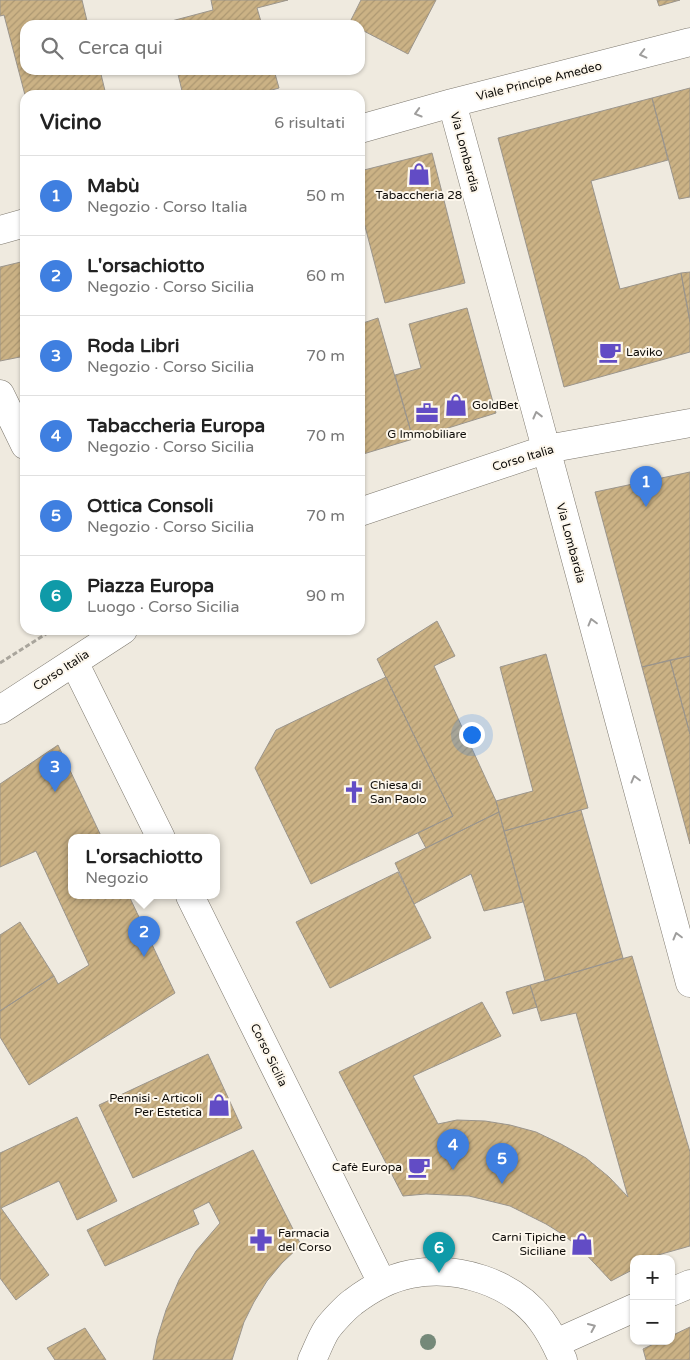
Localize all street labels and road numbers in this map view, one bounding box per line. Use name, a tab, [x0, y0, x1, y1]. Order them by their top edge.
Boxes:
street label: Viale Principe Amedeo	[475, 59, 603, 103]
street label: Via Lombardia	[448, 110, 482, 194]
street label: Corso Italia	[491, 442, 555, 474]
street label: Via Lombardia	[554, 501, 588, 585]
street label: Corso Italia	[31, 647, 91, 693]
street label: Corso Sicilia	[248, 1021, 290, 1089]

